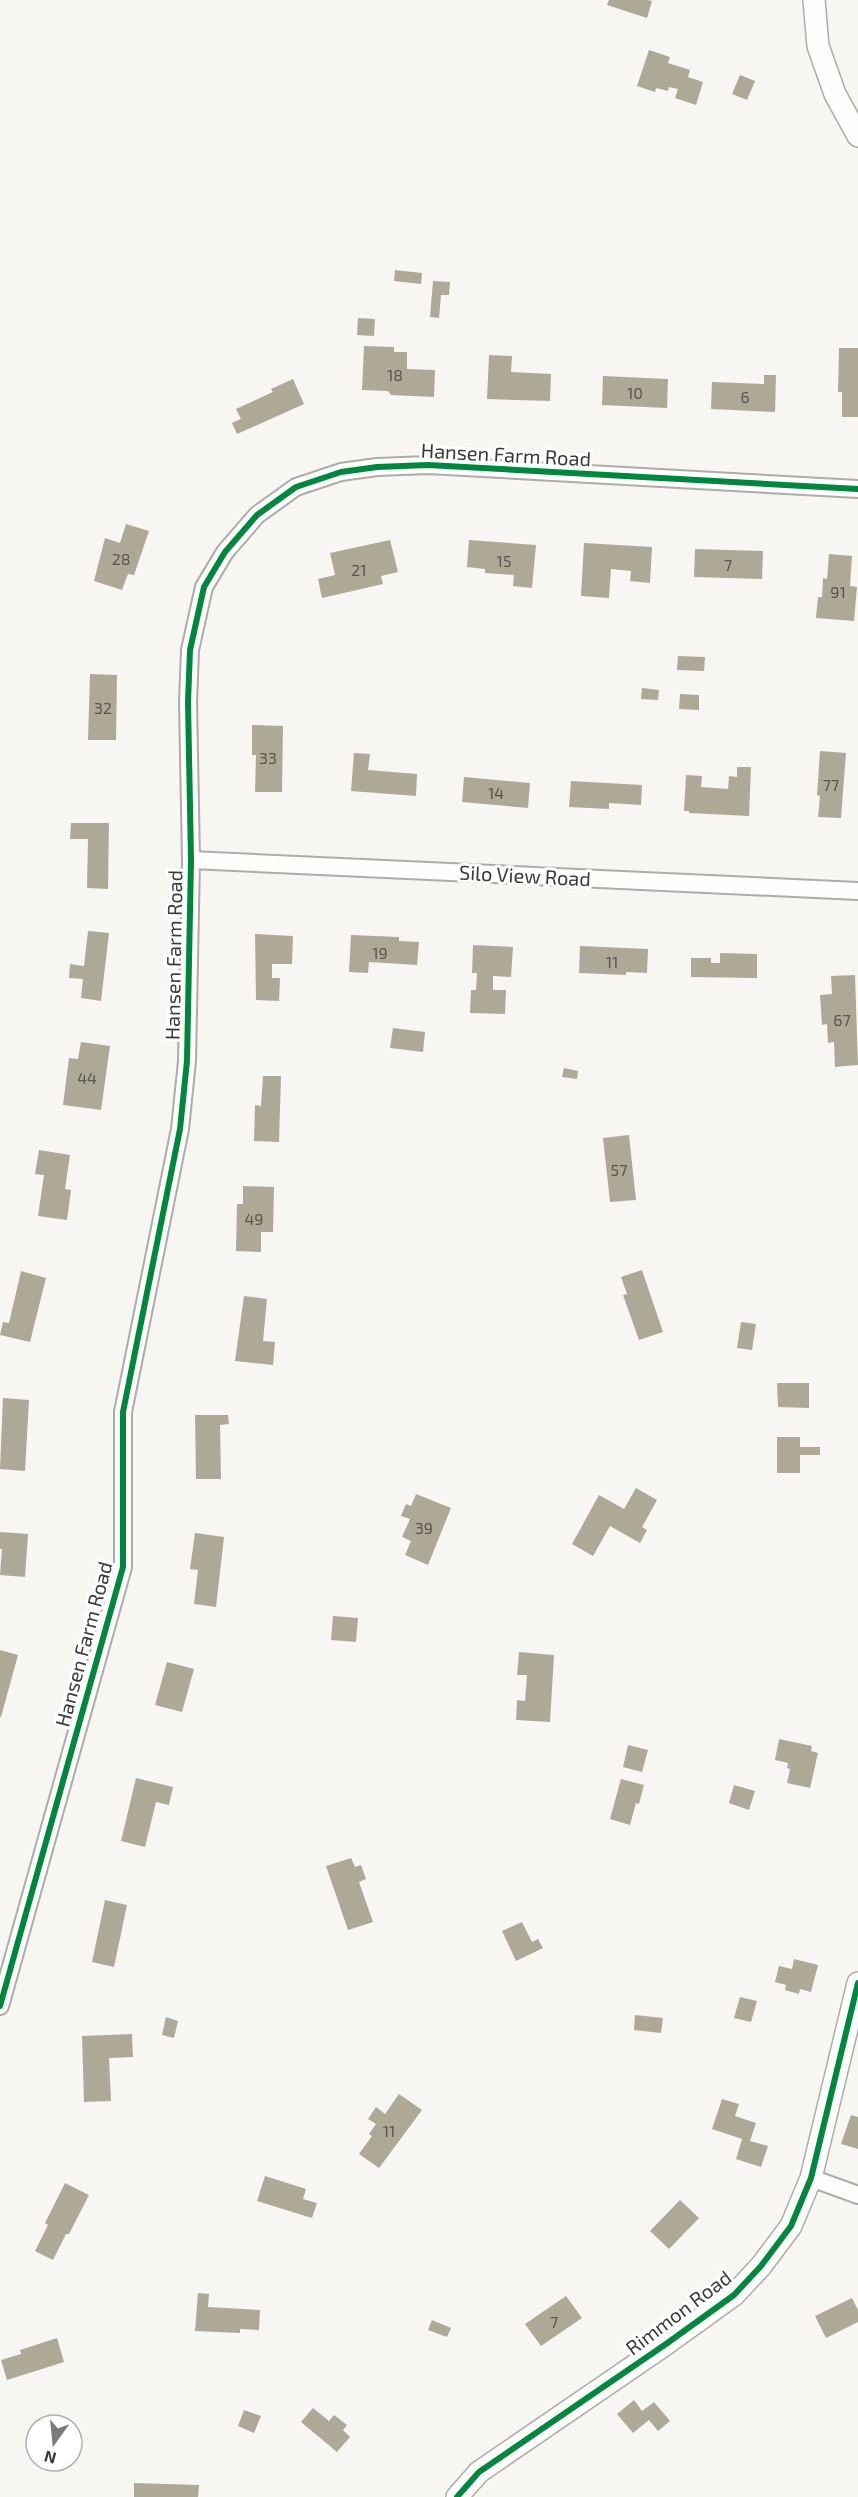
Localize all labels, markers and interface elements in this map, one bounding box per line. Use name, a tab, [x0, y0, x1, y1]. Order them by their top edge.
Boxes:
house number: 18	[387, 365, 403, 384]
house number: 10	[627, 383, 643, 402]
house number: 6	[740, 387, 750, 406]
street label: Hansen Farm Road	[420, 438, 592, 470]
house number: 28	[112, 549, 130, 568]
house number: 15	[497, 551, 511, 570]
house number: 7	[724, 555, 732, 574]
house number: 21	[351, 560, 367, 579]
house number: 91	[830, 582, 846, 601]
house number: 32	[94, 698, 112, 717]
house number: 33	[259, 748, 277, 767]
house number: 77	[823, 775, 839, 794]
house number: 14	[488, 783, 504, 802]
street label: Silo View Road	[458, 860, 592, 890]
street label: Hansen Farm Road	[160, 870, 186, 1040]
house number: 19	[372, 943, 388, 962]
house number: 11	[606, 952, 618, 971]
house number: 67	[833, 1010, 851, 1029]
house number: 44	[77, 1068, 97, 1087]
house number: 57	[611, 1160, 627, 1179]
house number: 49	[245, 1209, 264, 1228]
house number: 39	[415, 1518, 433, 1537]
street label: Hansen Farm Road	[49, 1559, 117, 1729]
house number: 11	[383, 2121, 395, 2140]
street label: Rimmon Road	[621, 2265, 735, 2359]
house number: 7	[550, 2312, 558, 2331]
north arrow	[24, 2413, 84, 2473]
text: N	[42, 2447, 58, 2469]

